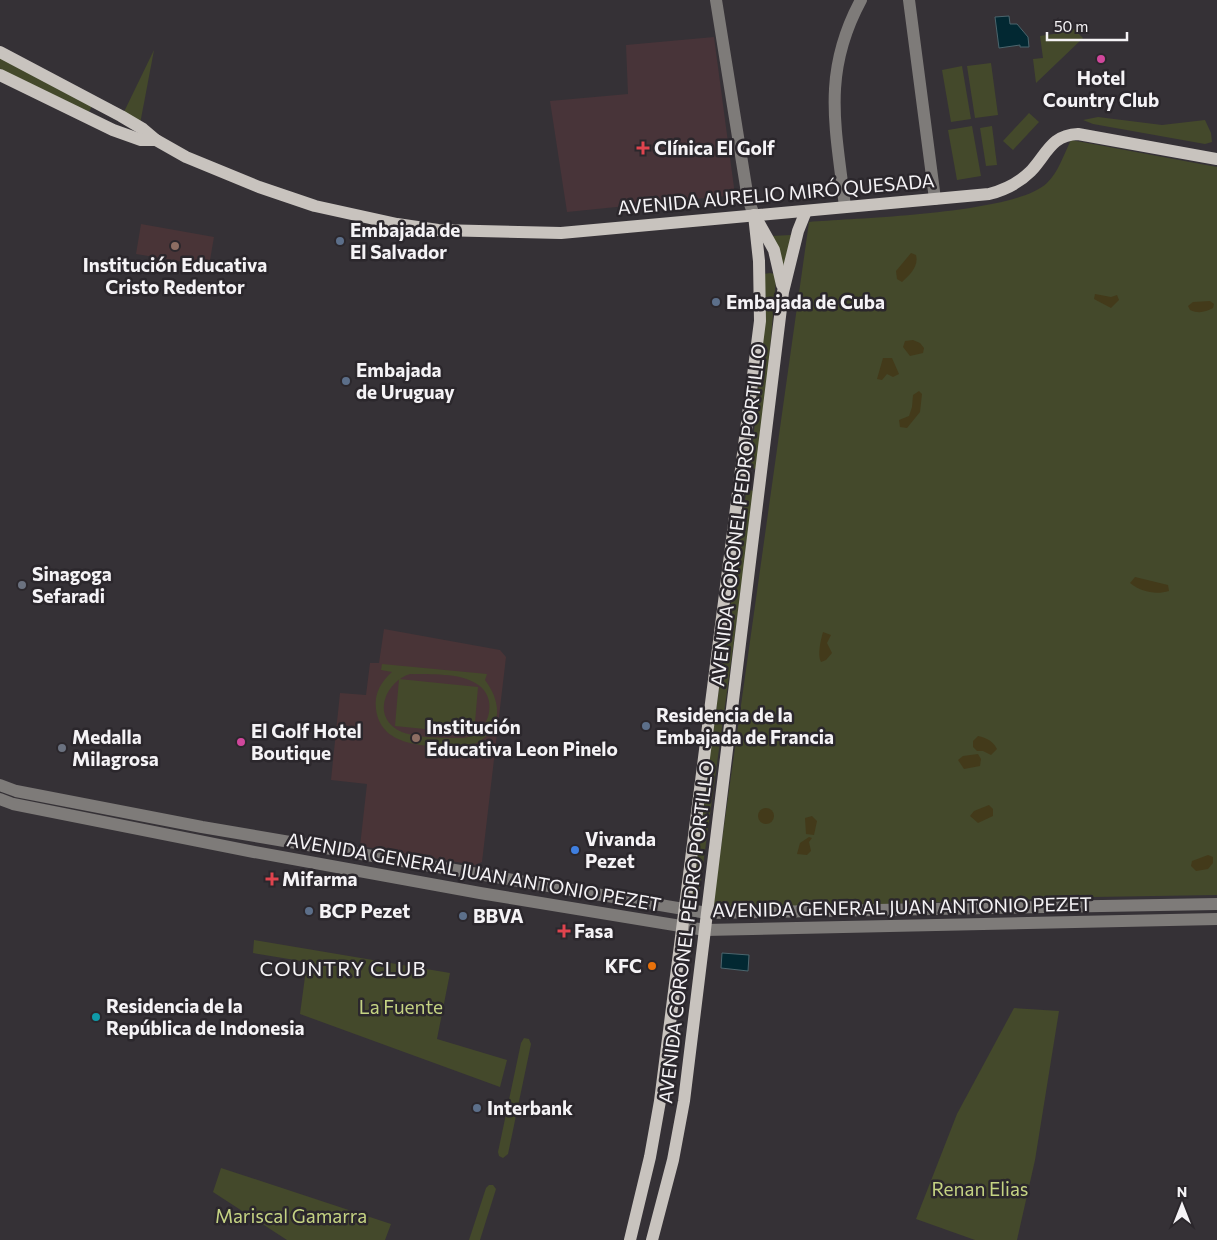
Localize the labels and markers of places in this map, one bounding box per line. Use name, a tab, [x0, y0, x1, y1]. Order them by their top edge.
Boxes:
marker: Hotel Country Club	[1095, 53, 1107, 65]
place label: Hotel Country Club	[1043, 66, 1159, 111]
place label: Clínica El Golf	[654, 136, 775, 159]
marker: Clínica El Golf	[636, 141, 650, 155]
place label: Embajada de El Salvador	[350, 218, 460, 263]
marker: Embajada de El Salvador	[334, 235, 346, 247]
marker: Institución Educativa Cristo Redentor	[169, 240, 181, 252]
place label: Institución Educativa Cristo Redentor	[83, 253, 267, 298]
place label: Embajada de Cuba	[726, 290, 885, 313]
marker: Embajada de Cuba	[710, 296, 722, 308]
place label: Embajada de Uruguay	[356, 358, 455, 403]
marker: Embajada de Uruguay	[340, 375, 352, 387]
place label: Sinagoga Sefaradi	[32, 562, 112, 607]
marker: Sinagoga Sefaradi	[16, 579, 28, 591]
place label: Residencia de la Embajada de Francia	[656, 703, 834, 748]
place label: Institución Educativa Leon Pinelo	[426, 715, 618, 760]
place label: El Golf Hotel Boutique	[251, 719, 362, 764]
marker: Residencia de la Embajada de Francia	[640, 720, 652, 732]
place label: Medalla Milagrosa	[72, 725, 159, 770]
marker: Institución Educativa Leon Pinelo	[410, 732, 422, 744]
marker: El Golf Hotel Boutique	[235, 736, 247, 748]
marker: Medalla Milagrosa	[56, 742, 68, 754]
place label: Vivanda Pezet	[585, 827, 656, 872]
marker: Vivanda Pezet	[569, 844, 581, 856]
place label: Mifarma	[282, 867, 358, 890]
marker: Mifarma	[266, 873, 278, 885]
place label: BCP Pezet	[319, 899, 410, 922]
place label: BBVA	[473, 904, 524, 927]
marker: BCP Pezet	[303, 905, 315, 917]
marker: BBVA	[457, 910, 469, 922]
place label: Fasa	[574, 919, 613, 942]
marker: Fasa	[558, 925, 570, 937]
place label: KFC	[605, 954, 642, 977]
marker: KFC	[646, 960, 658, 972]
place label: Residencia de la República de Indonesia	[106, 994, 304, 1039]
marker: Residencia de la República de Indonesia	[90, 1011, 102, 1023]
place label: Interbank	[487, 1096, 573, 1119]
marker: Interbank	[471, 1102, 483, 1114]

